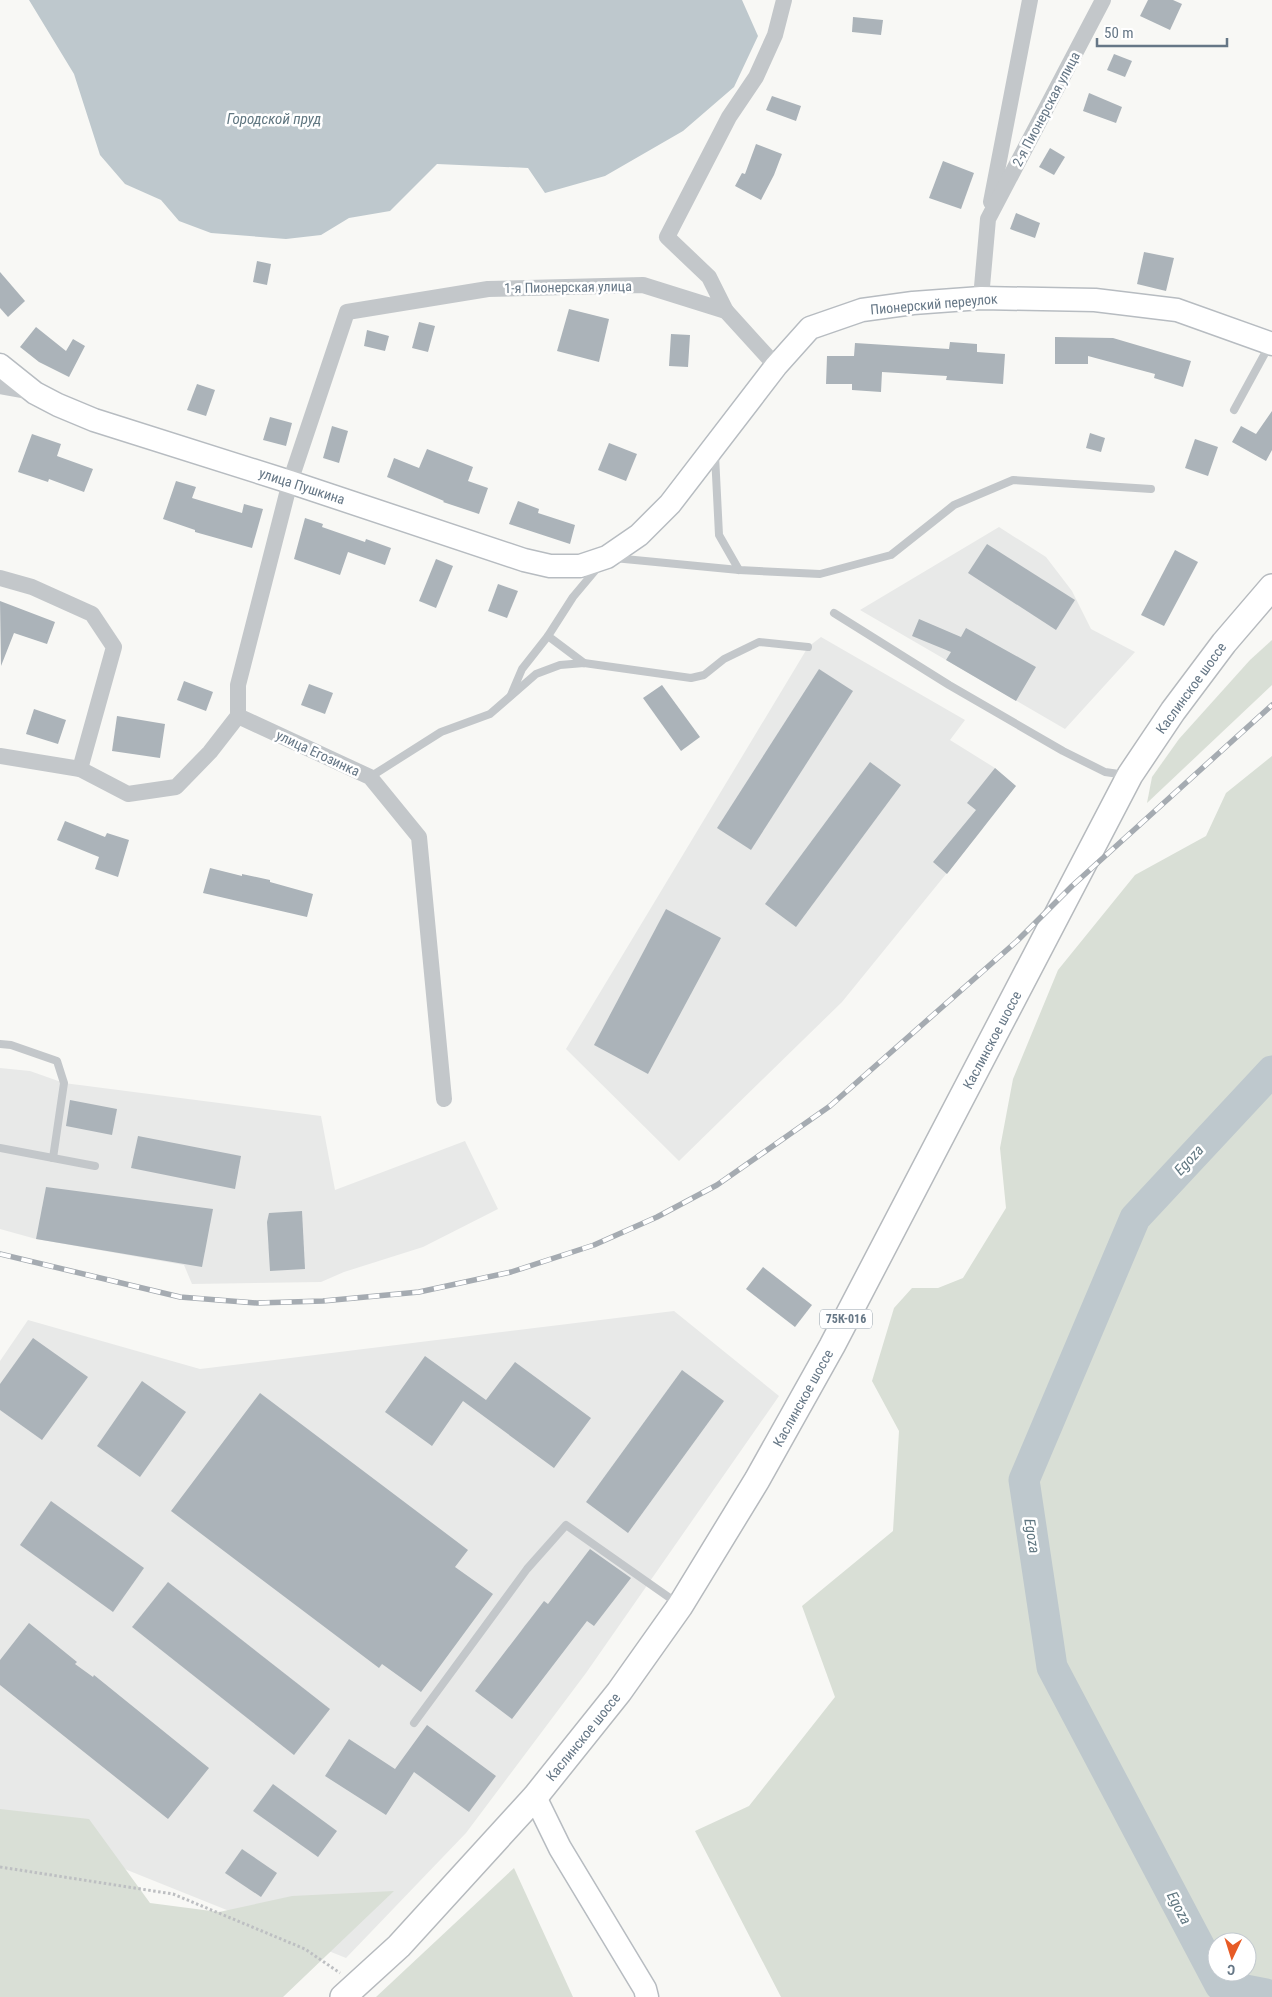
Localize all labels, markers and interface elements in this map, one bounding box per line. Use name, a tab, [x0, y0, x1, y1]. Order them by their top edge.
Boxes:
scale bar	[1097, 15, 1227, 47]
text: 50 m	[1104, 24, 1134, 42]
street label: 2-я Пионерская улица	[1009, 49, 1083, 169]
water label: Городской пруд	[227, 110, 321, 128]
street label: 1-я Пионерская улица	[504, 278, 632, 296]
street label: Пионерский переулок	[870, 290, 999, 318]
street label: улица Пушкина	[257, 465, 347, 507]
street label: Каслинское шоссе	[1153, 639, 1230, 737]
street label: улица Егозинка	[274, 727, 362, 779]
street label: Каслинское шоссе	[959, 988, 1025, 1092]
water label: Egoza	[1171, 1141, 1207, 1179]
road number: 75К-016	[820, 1310, 872, 1328]
street label: Каслинское шоссе	[770, 1346, 837, 1449]
water label: Egoza	[1020, 1517, 1044, 1555]
street label: Каслинское шоссе	[543, 1689, 624, 1784]
water label: Egoza	[1163, 1888, 1195, 1928]
north arrow	[1207, 1932, 1257, 1982]
text: С	[1227, 1962, 1236, 1978]

